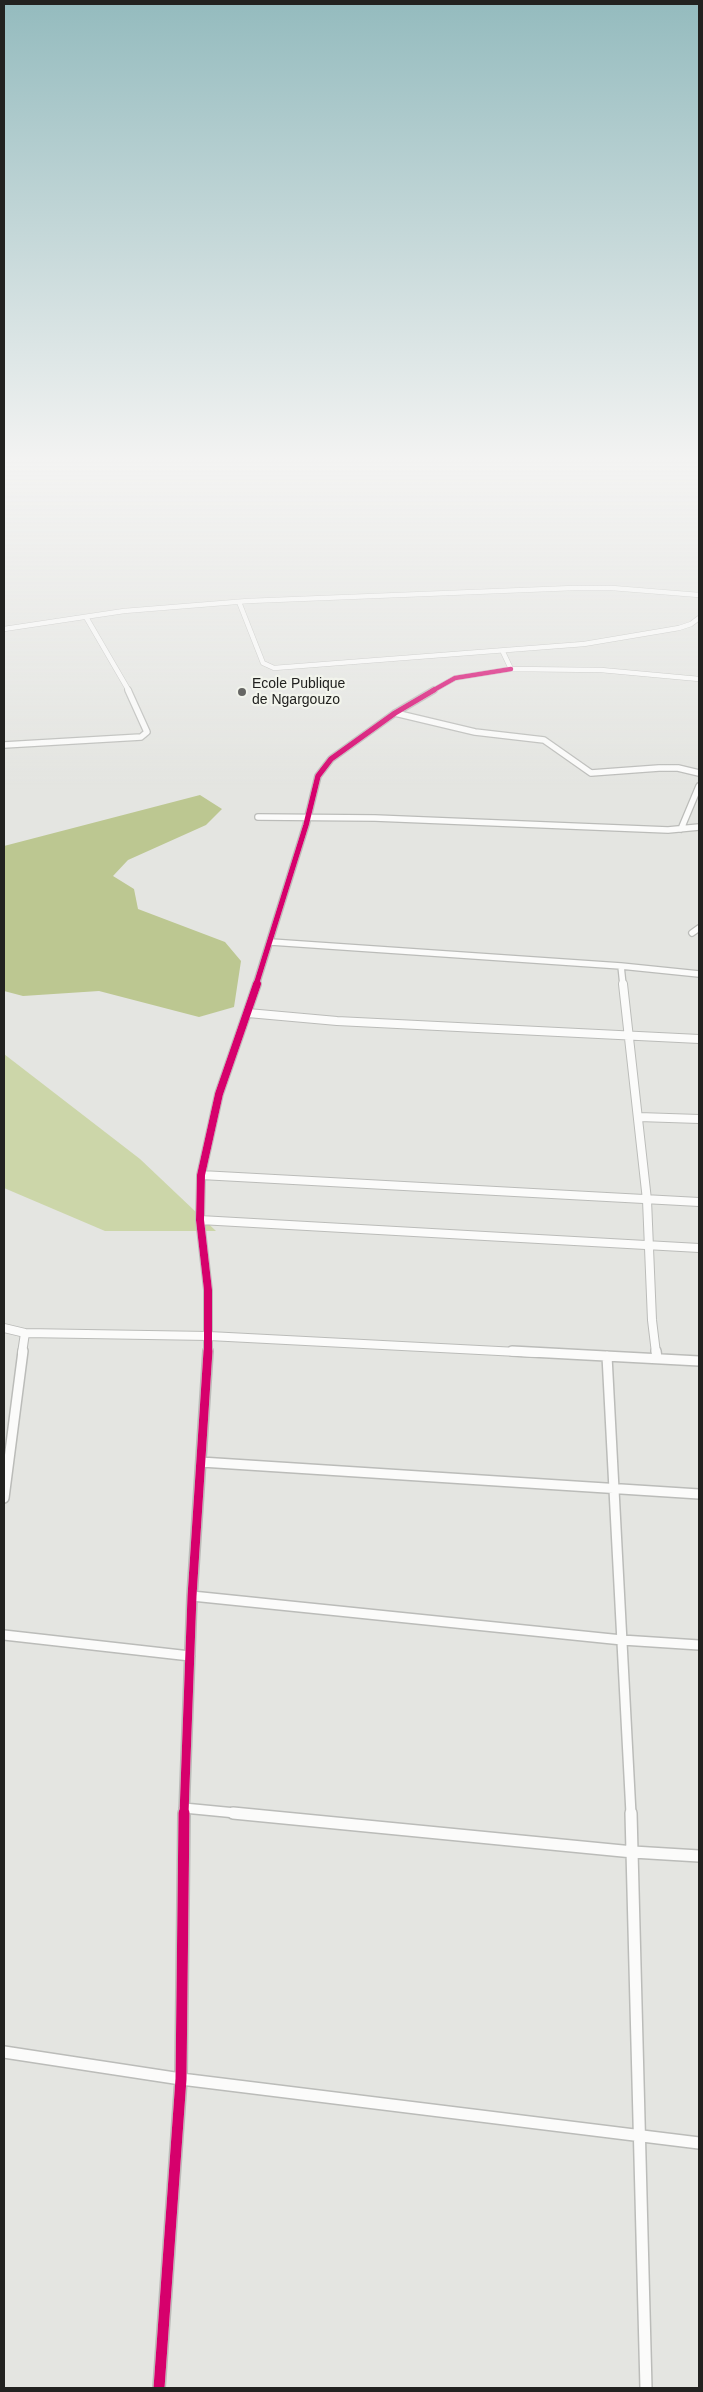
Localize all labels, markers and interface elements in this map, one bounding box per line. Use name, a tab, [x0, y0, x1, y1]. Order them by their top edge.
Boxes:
place label: Ecole Publique de Ngargouzo	[252, 676, 345, 709]
marker: Ecole Publique de Ngargouzo	[236, 686, 248, 698]

